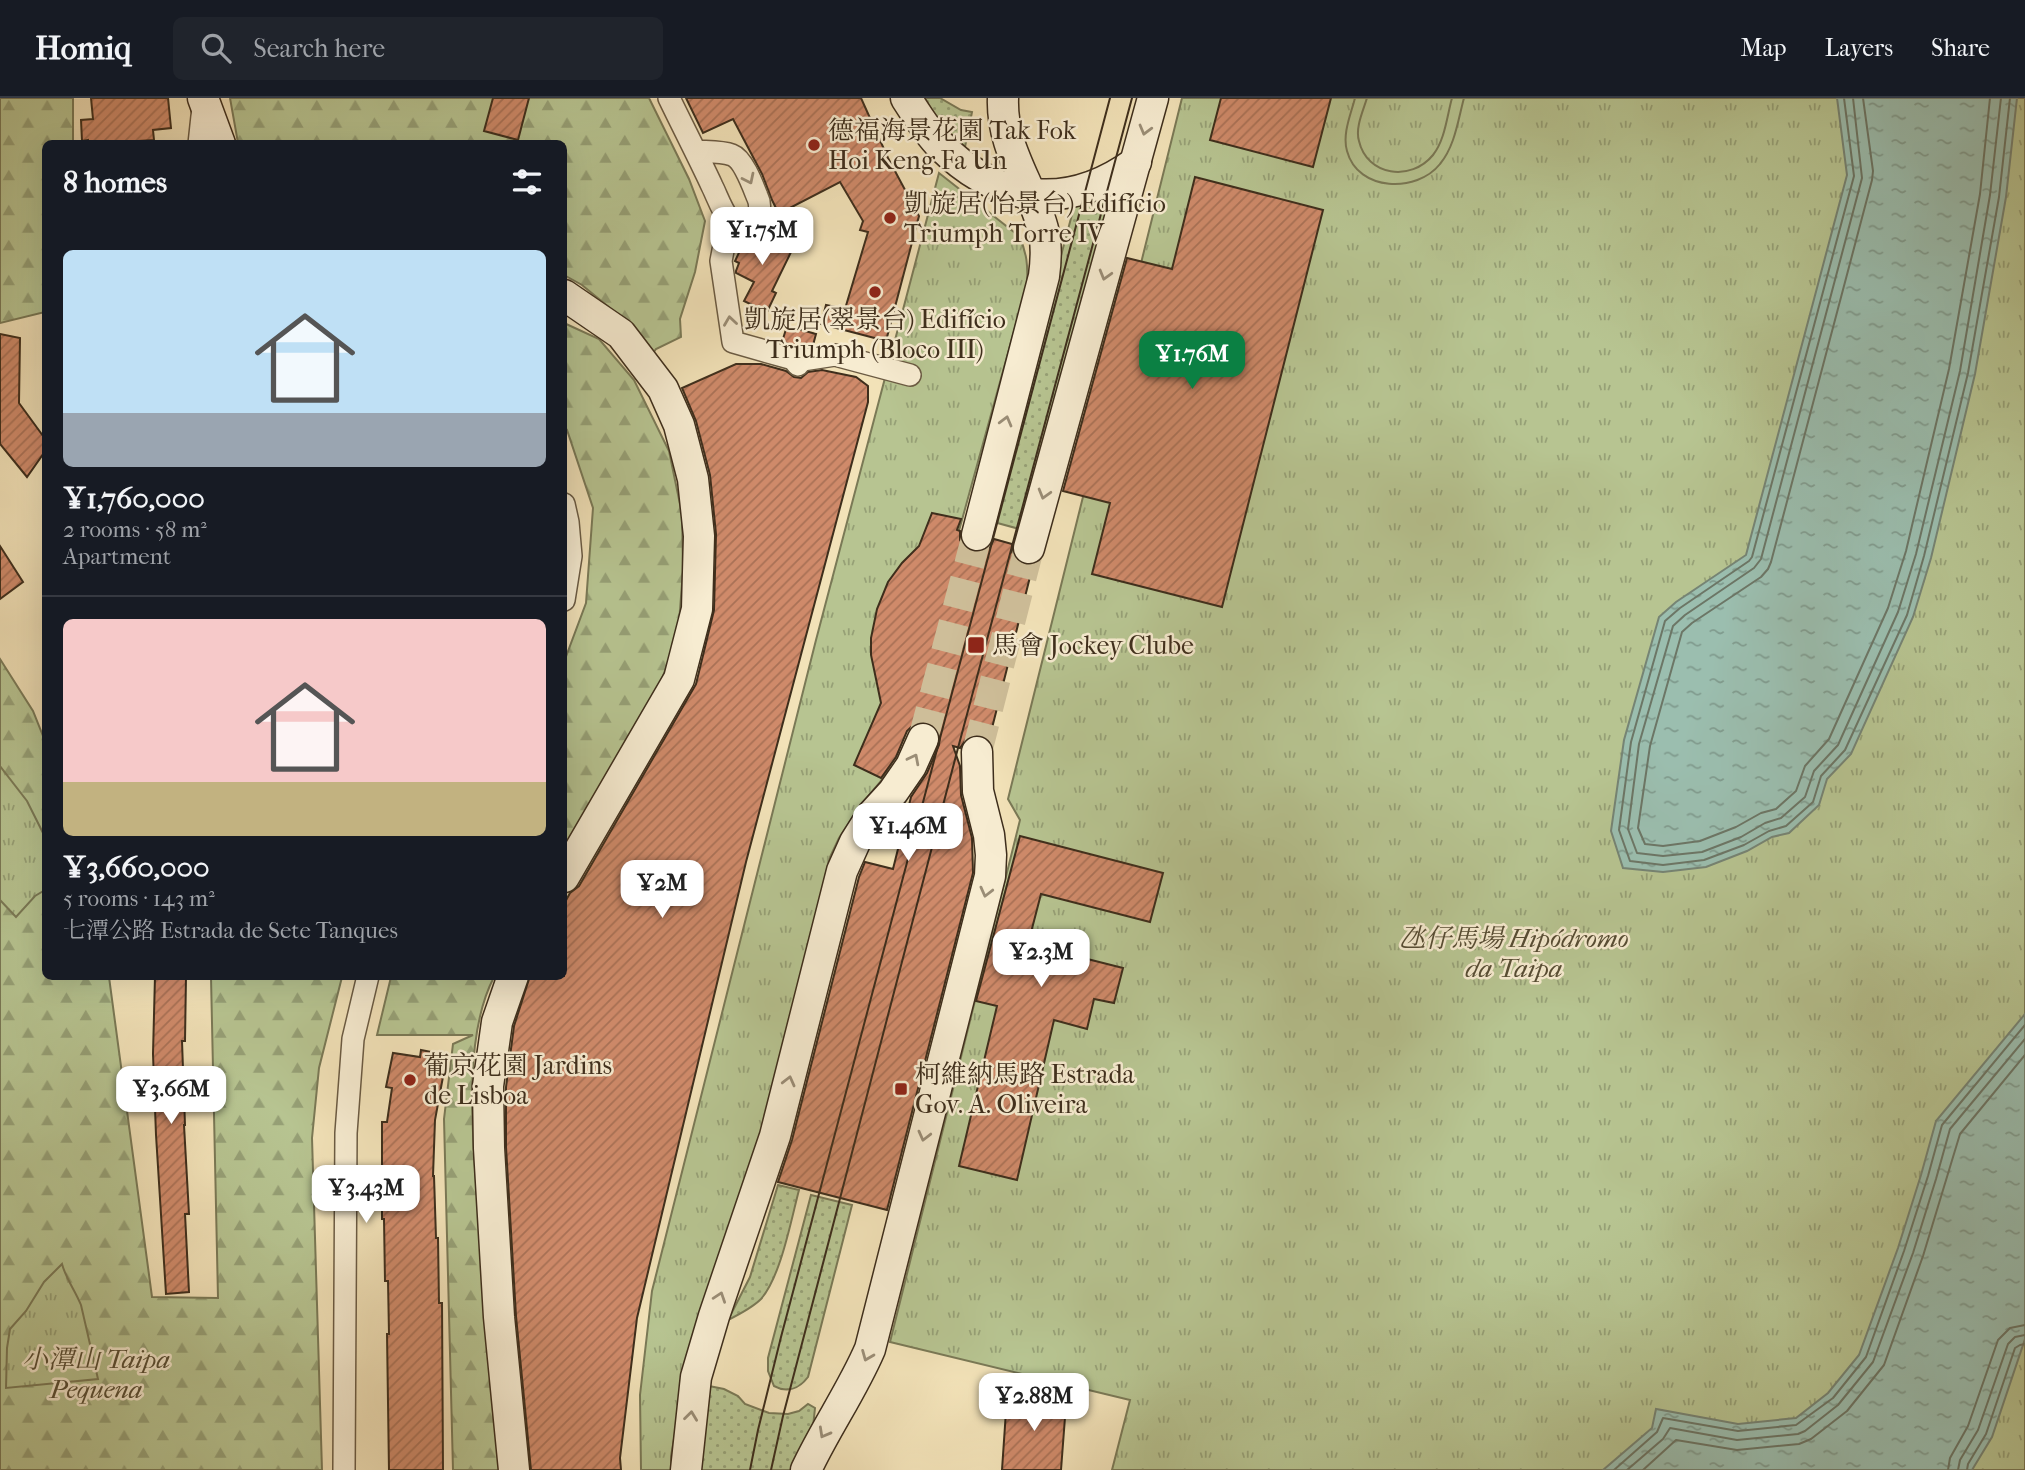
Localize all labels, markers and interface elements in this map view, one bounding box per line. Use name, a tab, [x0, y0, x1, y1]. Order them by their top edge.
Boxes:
search box	[173, 17, 663, 80]
text: Homiq	[35, 29, 131, 68]
icon: search	[197, 29, 235, 67]
text: Search here	[253, 33, 385, 64]
text: Map	[1741, 34, 1787, 62]
text: Layers	[1825, 34, 1893, 62]
text: Share	[1931, 34, 1990, 62]
place label: 德福海景花園 Tak Fok Hoi Keng Fa Un	[828, 115, 1077, 176]
one-way arrow	[1138, 124, 1153, 136]
marker: 德福海景花園 Tak Fok Hoi Keng Fa Un	[806, 137, 822, 153]
icon: filters	[508, 163, 546, 201]
text: 8 homes	[63, 165, 167, 200]
one-way arrow	[741, 172, 755, 184]
place label: 凱旋居(怡景台) Edifício Triumph Torre IV	[904, 188, 1166, 249]
pin: ¥1.75M	[705, 208, 819, 267]
marker: 凱旋居(怡景台) Edifício Triumph Torre IV	[882, 210, 898, 226]
text: ¥1.75M	[726, 216, 798, 243]
one-way arrow	[1098, 269, 1113, 281]
marker: 凱旋居(翠景台) Edifício Triumph (Bloco III)	[867, 284, 883, 300]
icon: home	[242, 295, 368, 421]
place label: 凱旋居(翠景台) Edifício Triumph (Bloco III)	[744, 304, 1006, 365]
one-way arrow	[722, 315, 737, 327]
pin: ¥1.76M	[1135, 331, 1249, 391]
text: ¥1.76M	[1155, 340, 1229, 367]
one-way arrow	[998, 416, 1012, 428]
text: ¥1,760,000	[63, 481, 205, 516]
one-way arrow	[1037, 488, 1052, 500]
text: 2 rooms · 58 m²	[63, 516, 207, 543]
text: Apartment	[63, 543, 171, 570]
place label: 馬會 Jockey Clube	[992, 630, 1194, 661]
marker: 馬會 Jockey Clube	[966, 635, 986, 655]
icon: home	[242, 664, 368, 790]
one-way arrow	[905, 754, 919, 766]
pin: ¥1.46M	[851, 804, 965, 863]
text: ¥1.46M	[869, 812, 947, 839]
text: ¥3,660,000	[63, 850, 210, 885]
pin: ¥2M	[628, 860, 696, 920]
text: ¥2M	[637, 869, 687, 896]
text: 5 rooms · 143 m²	[63, 885, 215, 912]
one-way arrow	[980, 886, 994, 898]
text: 七潭公路 Estrada de Sete Tanques	[63, 917, 398, 944]
park label: 氹仔馬場 Hipódromo da Taipa	[1399, 923, 1629, 984]
pin: ¥2.3M	[992, 930, 1090, 989]
text: ¥2.3M	[1009, 938, 1073, 965]
place label: 葡京花園 Jardins de Lisboa	[424, 1050, 612, 1111]
place label: 柯維納馬路 Estrada Gov. A. Oliveira	[915, 1059, 1136, 1120]
pin: ¥3.66M	[114, 1066, 228, 1126]
marker: 葡京花園 Jardins de Lisboa	[402, 1072, 418, 1088]
text: ¥3.66M	[132, 1075, 210, 1102]
one-way arrow	[781, 1075, 795, 1087]
marker: 柯維納馬路 Estrada Gov. A. Oliveira	[893, 1081, 909, 1097]
one-way arrow	[918, 1130, 932, 1142]
pin: ¥3.43M	[309, 1166, 423, 1225]
text: ¥3.43M	[328, 1174, 404, 1201]
one-way arrow	[712, 1292, 726, 1304]
park label: 小潭山 Taipa Pequena	[22, 1344, 170, 1405]
one-way arrow	[861, 1350, 875, 1362]
pin: ¥2.88M	[977, 1374, 1091, 1433]
text: ¥2.88M	[995, 1382, 1073, 1409]
one-way arrow	[683, 1410, 698, 1422]
one-way arrow	[819, 1426, 832, 1438]

